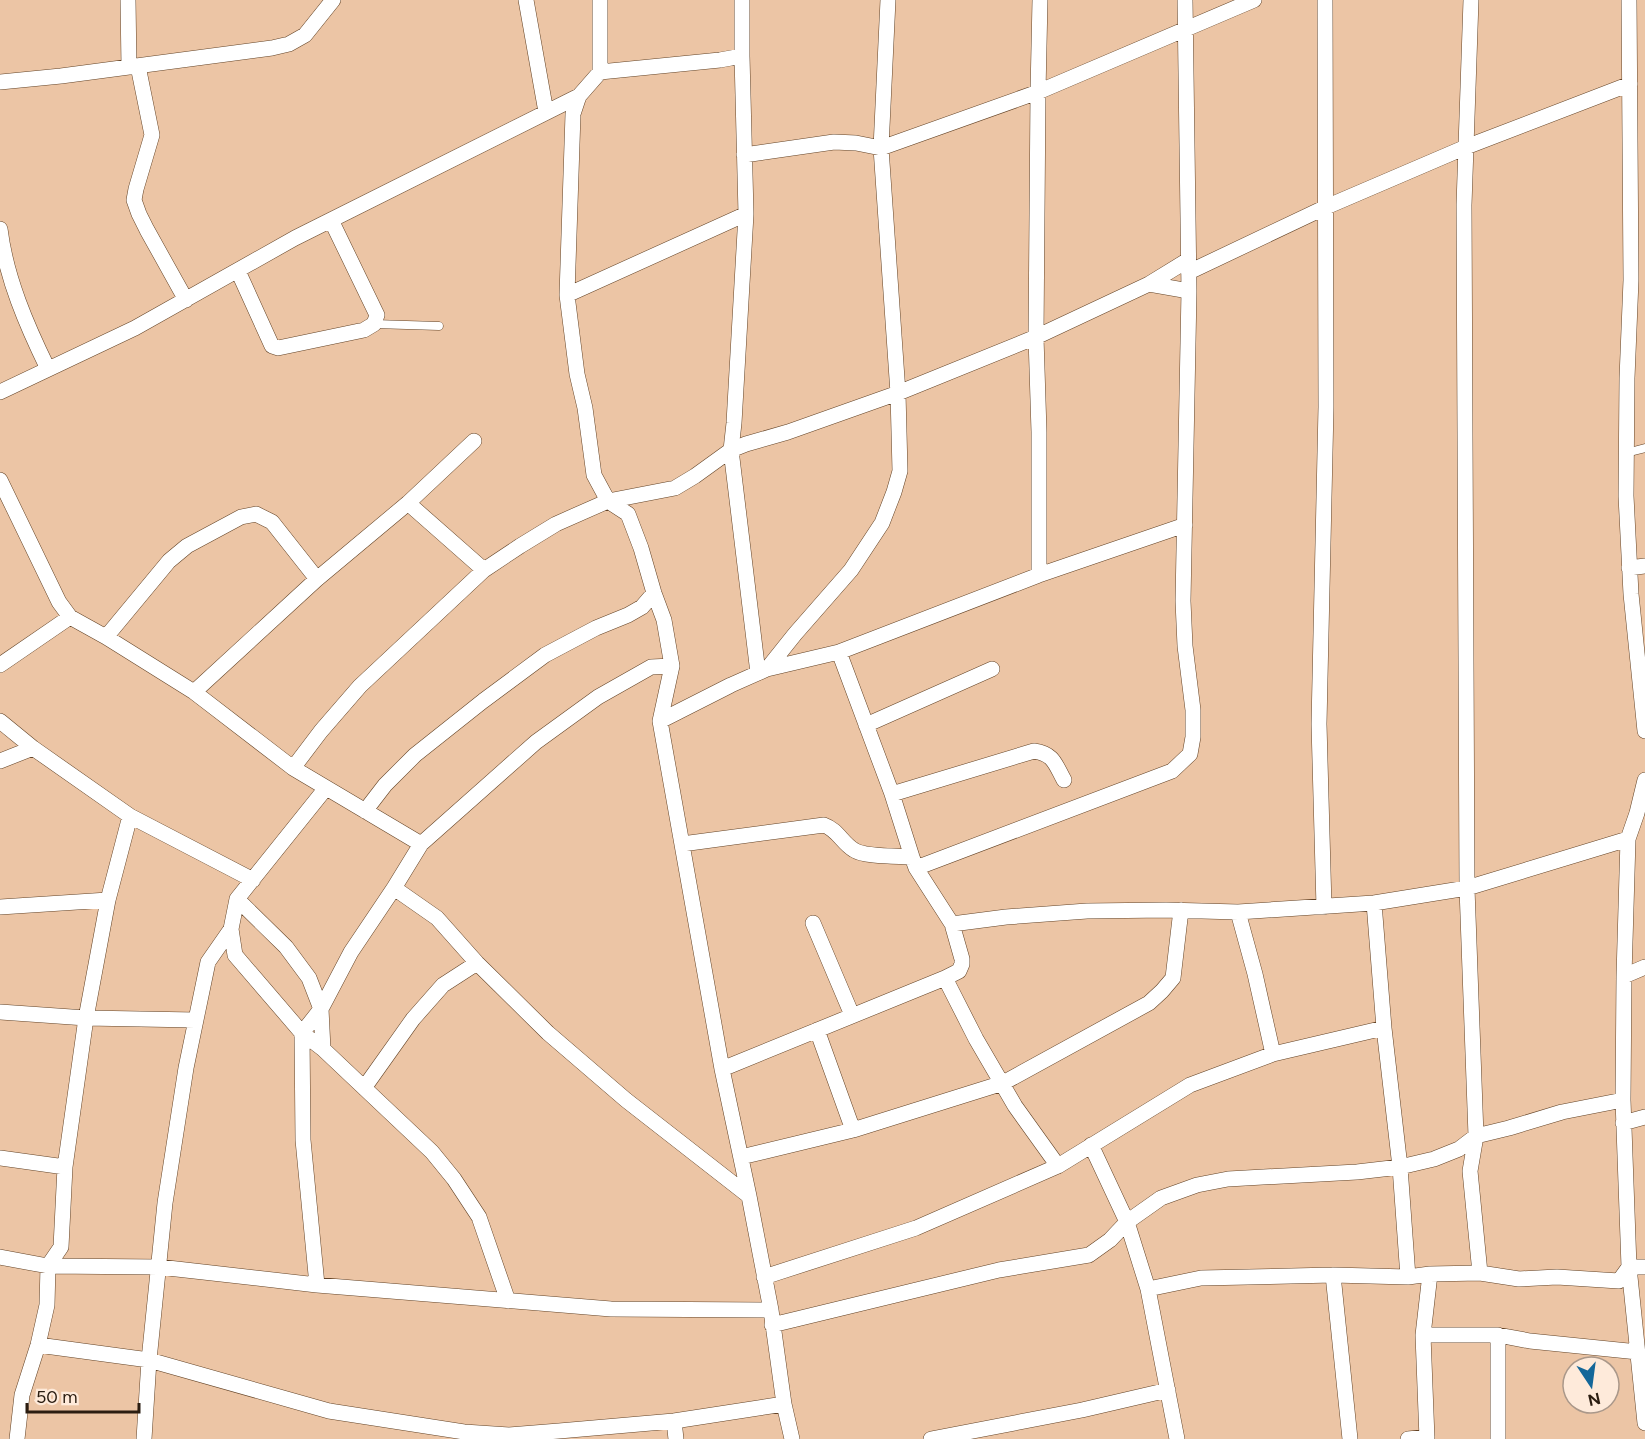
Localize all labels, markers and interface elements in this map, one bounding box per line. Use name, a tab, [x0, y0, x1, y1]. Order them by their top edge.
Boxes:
north arrow	[1561, 1355, 1621, 1415]
scale bar	[27, 1376, 140, 1414]
text: 50 m	[36, 1386, 78, 1408]
text: N	[1586, 1388, 1602, 1410]

